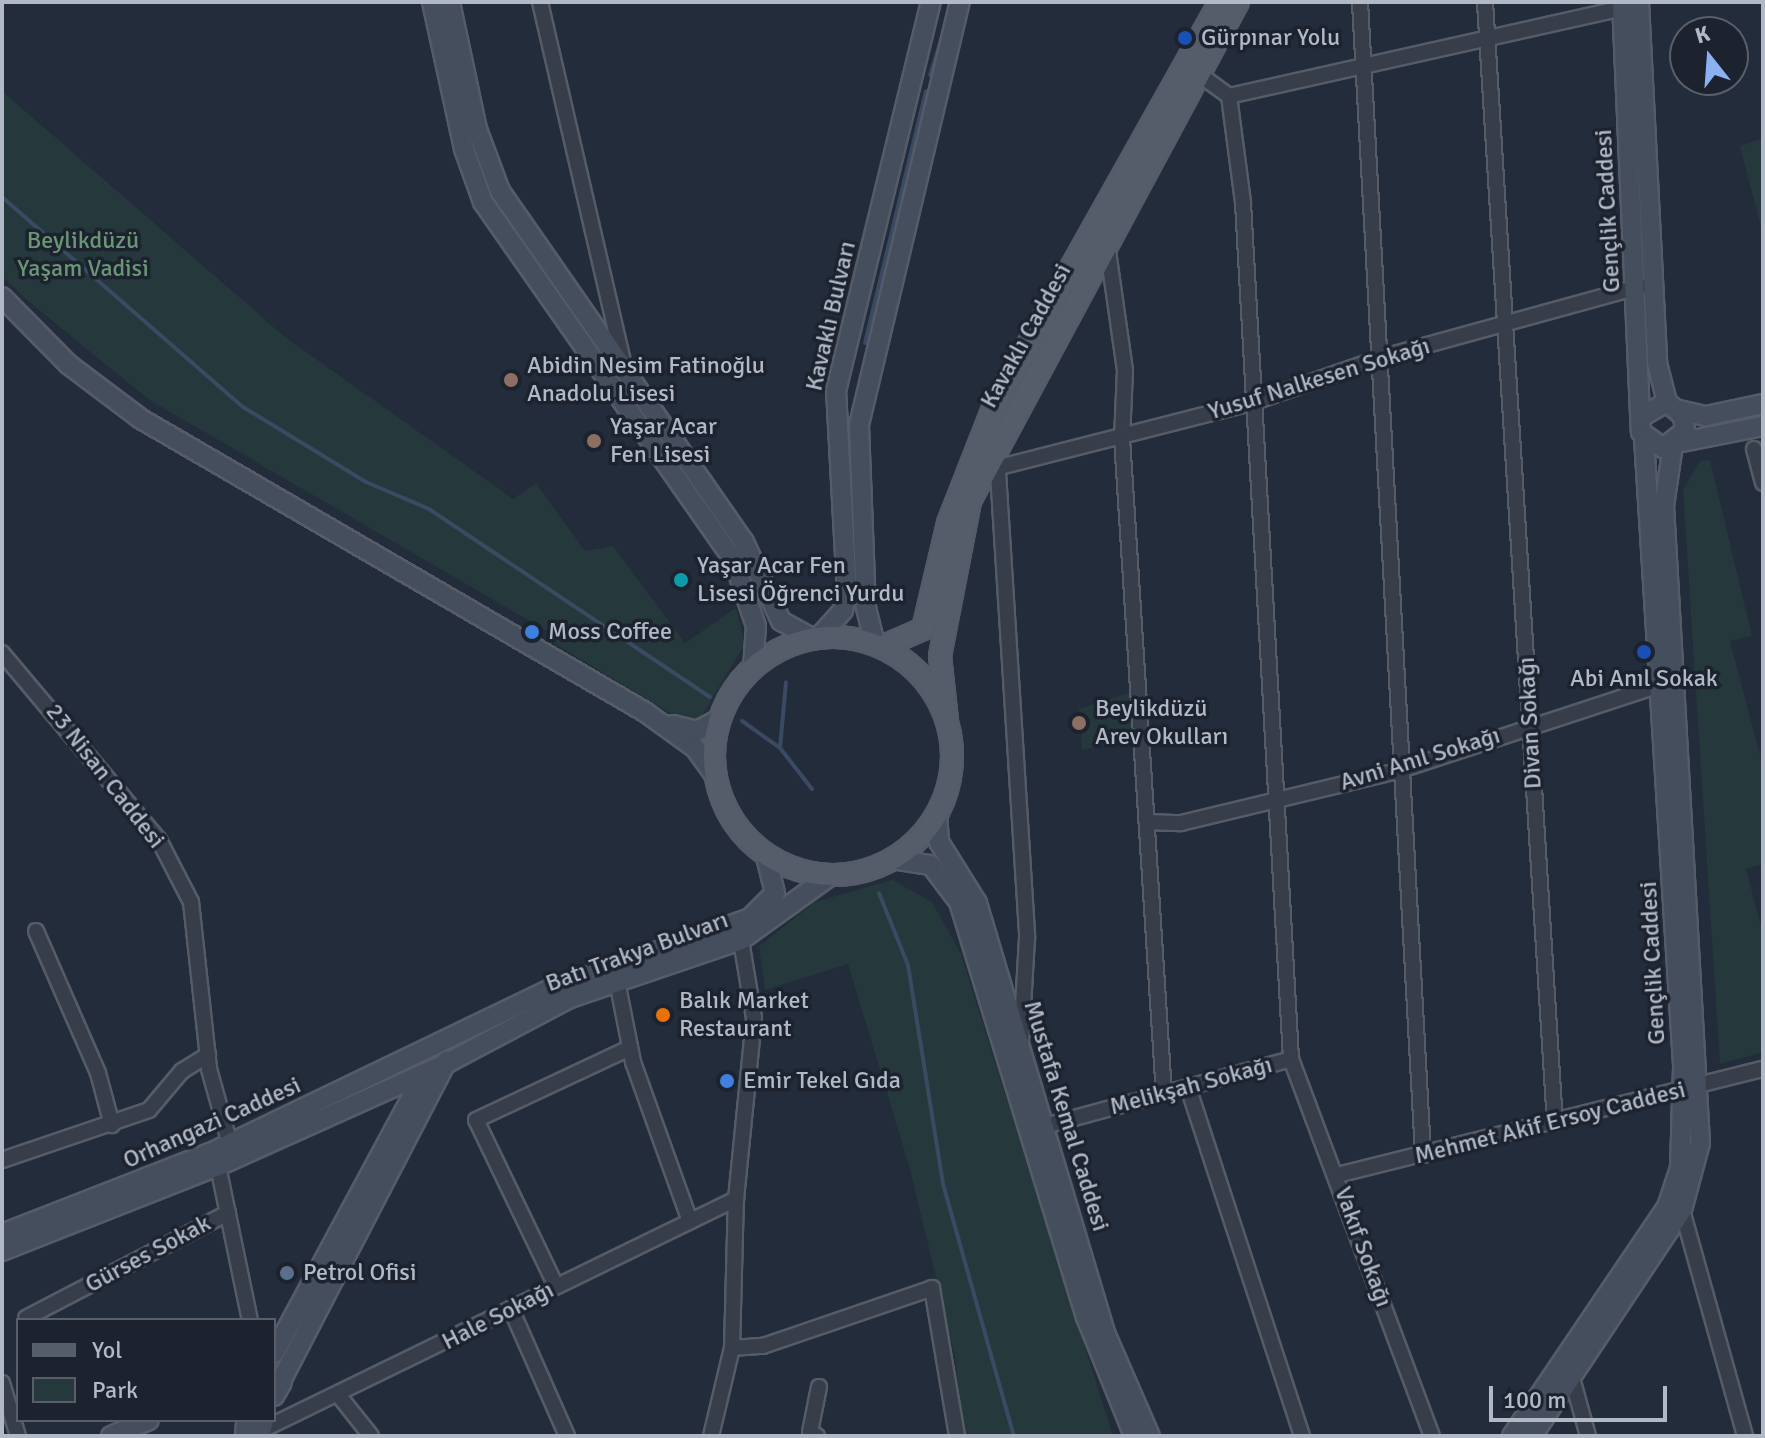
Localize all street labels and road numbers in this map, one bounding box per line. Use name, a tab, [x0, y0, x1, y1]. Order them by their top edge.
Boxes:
street label: Gençlik Caddesi	[1589, 129, 1627, 293]
street label: Kavaklı Bulvarı	[800, 238, 862, 394]
street label: Kavaklı Caddesi	[975, 259, 1077, 413]
street label: Yusuf Nalkesen Sokağı	[1205, 332, 1433, 426]
street label: Divan Sokağı	[1512, 656, 1548, 790]
street label: 23 Nisan Caddesi	[39, 698, 171, 854]
street label: Avni Anıl Sokağı	[1337, 721, 1503, 797]
street label: Gençlik Caddesi	[1634, 881, 1672, 1045]
street label: Batı Trakya Bulvarı	[542, 906, 732, 998]
street label: Mustafa Kemal Caddesi	[1017, 997, 1115, 1235]
street label: Melikşah Sokağı	[1107, 1050, 1275, 1122]
street label: Orhangazi Caddesi	[119, 1071, 305, 1175]
street label: Mehmet Akif Ersoy Caddesi	[1412, 1075, 1688, 1171]
street label: Vakıf Sokağı	[1328, 1183, 1398, 1311]
street label: Gürses Sokak	[80, 1209, 216, 1299]
street label: Hale Sokağı	[437, 1276, 559, 1356]

